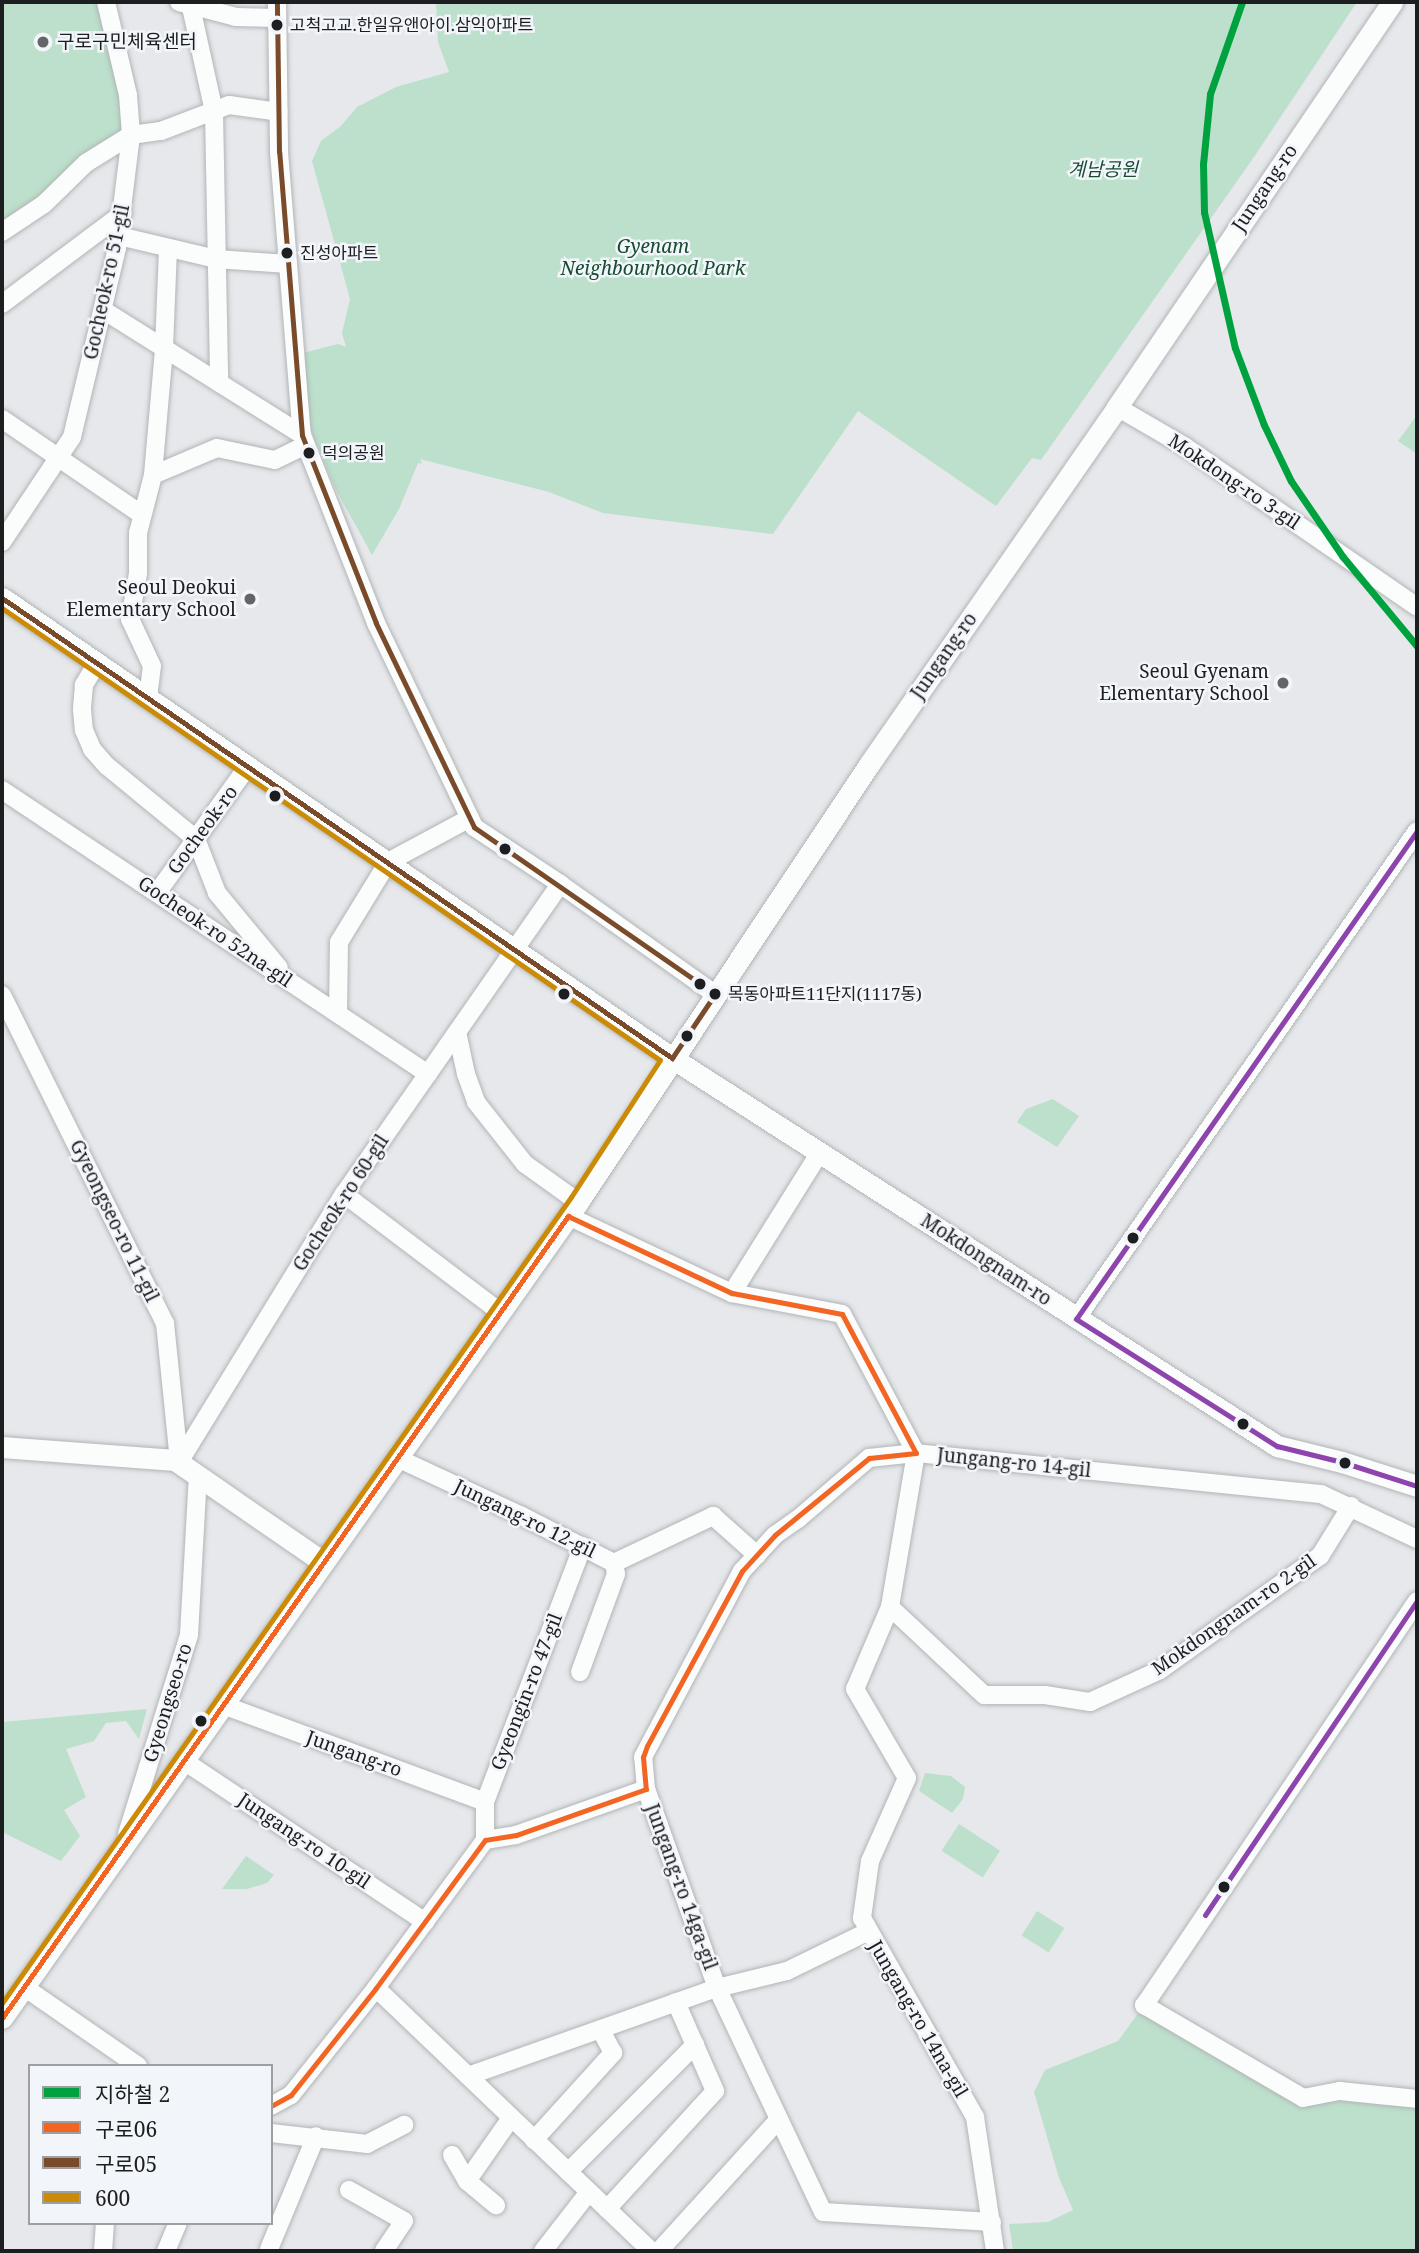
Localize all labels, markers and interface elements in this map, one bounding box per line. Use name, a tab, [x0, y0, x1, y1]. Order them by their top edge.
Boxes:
place label: 고척고교.한일유앤아이.삼익아파트	[290, 15, 533, 35]
marker: 고척고교.한일유앤아이.삼익아파트	[270, 18, 284, 32]
place label: 구로구민체육센터	[57, 31, 197, 53]
marker: 구로구민체육센터	[35, 34, 51, 50]
street label: Jungang-ro	[1228, 140, 1302, 236]
park label: 계남공원	[1068, 159, 1138, 181]
street label: Gocheok-ro 51-gil	[79, 202, 135, 362]
park label: Gyenam Neighbourhood Park	[560, 236, 746, 280]
place label: 진성아파트	[300, 243, 378, 263]
marker: 진성아파트	[280, 246, 294, 260]
street label: Mokdong-ro 3-gil	[1164, 429, 1304, 535]
place label: 덕의공원	[322, 443, 385, 463]
marker: 덕의공원	[302, 446, 316, 460]
place label: Seoul Deokui Elementary School	[66, 577, 236, 621]
marker: Seoul Deokui Elementary School	[242, 591, 258, 607]
street label: Jungang-ro	[906, 608, 982, 704]
place label: Seoul Gyenam Elementary School	[1099, 661, 1269, 705]
marker: Seoul Gyenam Elementary School	[1275, 675, 1291, 691]
street label: Gocheok-ro	[163, 781, 243, 879]
unlabelled marker	[268, 789, 282, 803]
unlabelled marker	[498, 842, 512, 856]
street label: Gocheok-ro 52na-gil	[134, 872, 296, 992]
unlabelled marker	[693, 977, 707, 991]
place label: 목동아파트11단지(1117동)	[728, 984, 922, 1004]
unlabelled marker	[557, 987, 571, 1001]
marker: 목동아파트11단지(1117동)	[708, 987, 722, 1001]
unlabelled marker	[680, 1029, 694, 1043]
street label: Gocheok-ro 60-gil	[288, 1130, 394, 1276]
street label: Gyeongseo-ro 11-gil	[65, 1136, 163, 1306]
street label: Mokdongnam-ro	[916, 1209, 1056, 1311]
unlabelled marker	[1126, 1231, 1140, 1245]
unlabelled marker	[1236, 1417, 1250, 1431]
street label: Jungang-ro 14-gil	[936, 1444, 1092, 1482]
unlabelled marker	[1338, 1456, 1352, 1470]
street label: Jungang-ro 12-gil	[451, 1475, 599, 1563]
street label: Mokdongnam-ro 2-gil	[1148, 1550, 1320, 1680]
street label: Gyeongin-ro 47-gil	[487, 1610, 567, 1774]
street label: Gyeongseo-ro	[139, 1641, 197, 1765]
unlabelled marker	[194, 1714, 208, 1728]
street label: Jungang-ro	[303, 1726, 405, 1782]
street label: Jungang-ro 10-gil	[234, 1788, 374, 1894]
street label: Jungang-ro 14ga-gil	[640, 1801, 722, 1973]
unlabelled marker	[1217, 1880, 1231, 1894]
street label: Jungang-ro 14na-gil	[864, 1936, 972, 2102]
legend	[28, 2064, 273, 2225]
text: 지하철 2	[95, 2080, 170, 2108]
text: 구로06	[95, 2115, 157, 2143]
text: 구로05	[95, 2150, 157, 2178]
text: 600	[95, 2184, 130, 2212]

